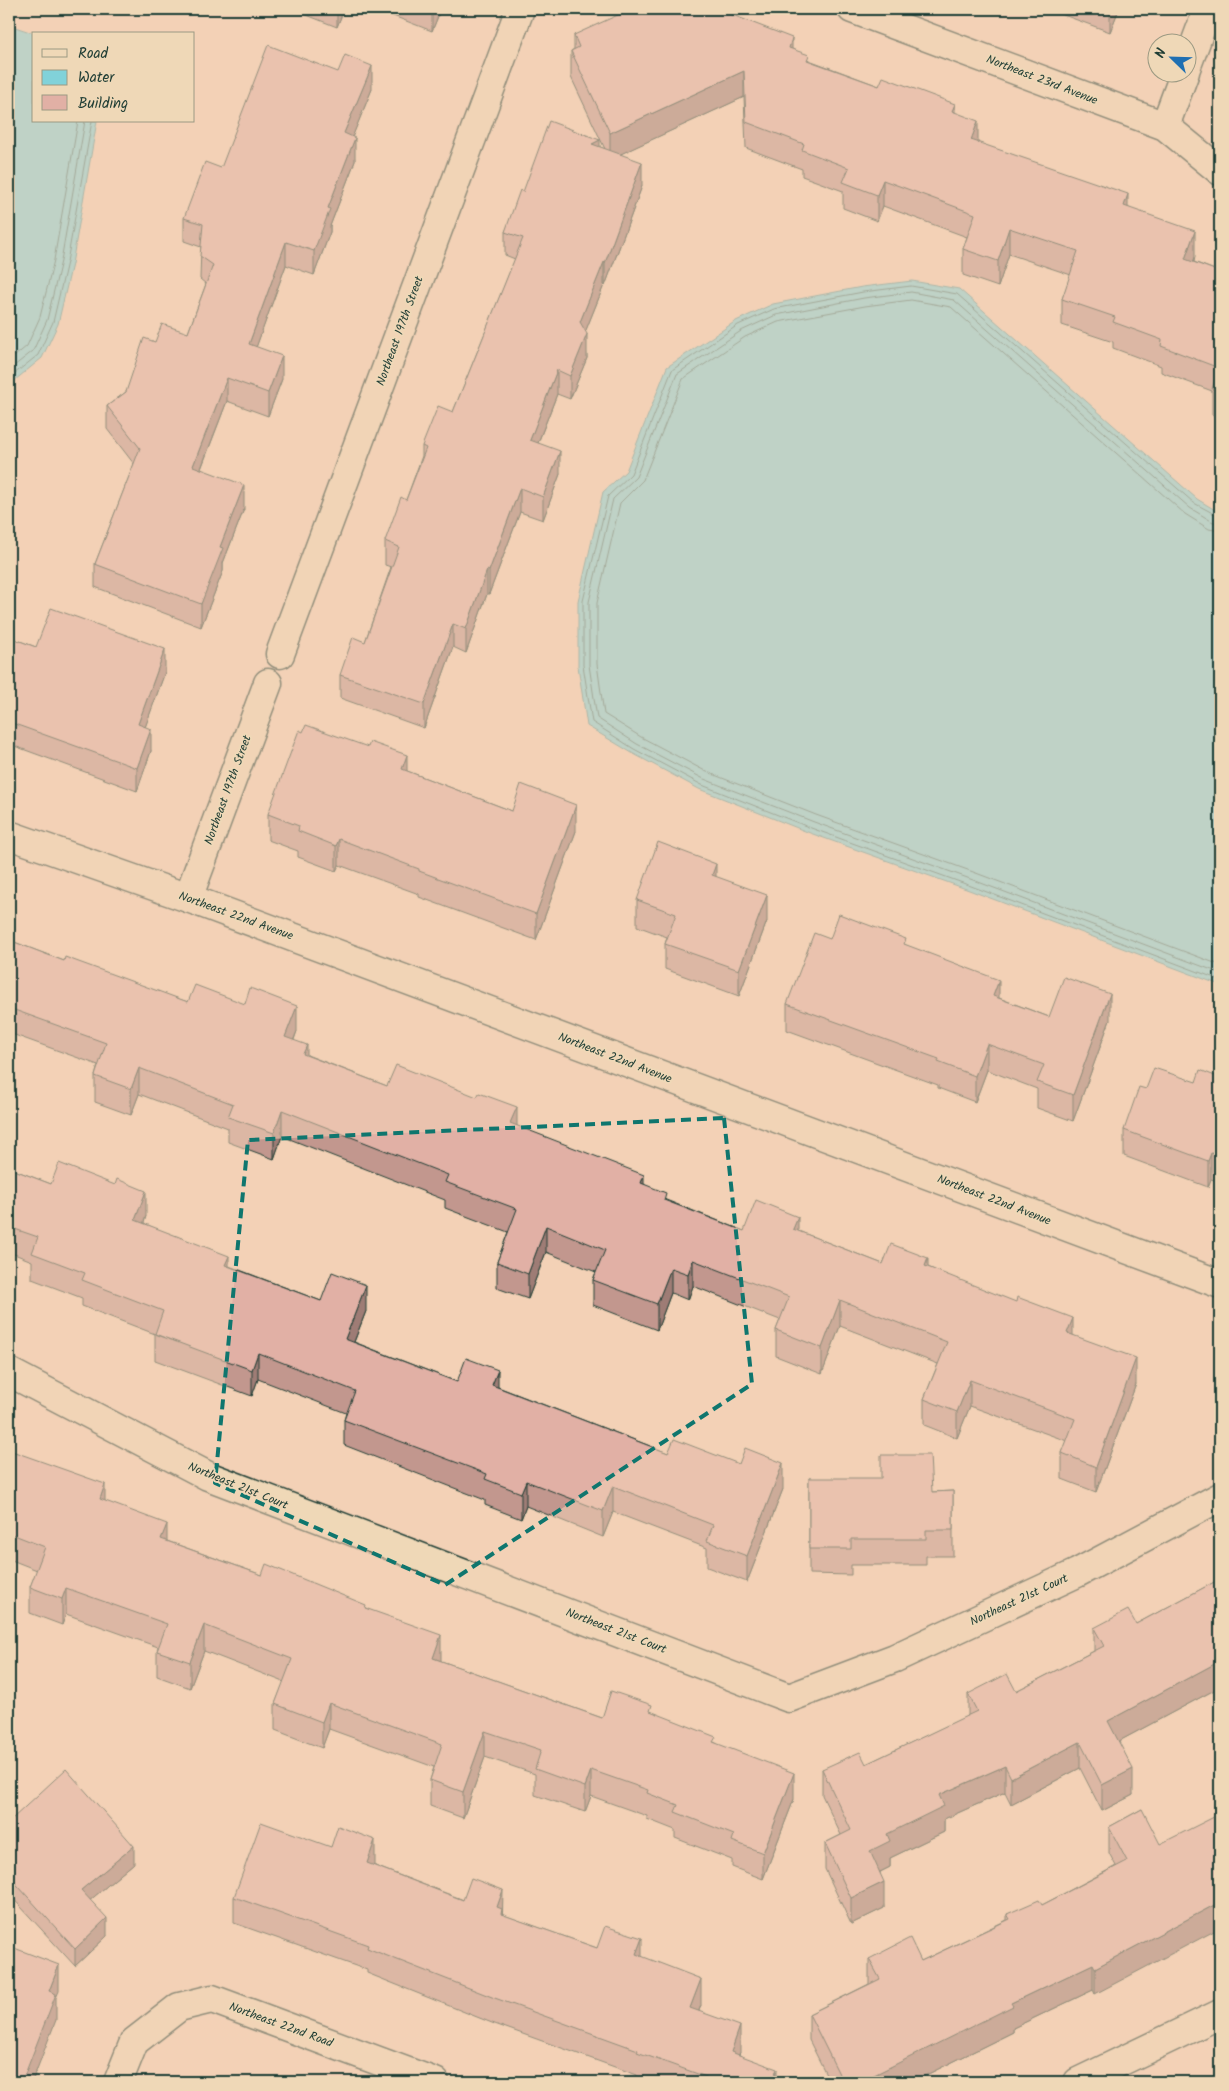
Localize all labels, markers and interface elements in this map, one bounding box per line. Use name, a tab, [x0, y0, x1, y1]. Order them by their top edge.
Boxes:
legend	[32, 32, 195, 122]
north arrow	[1146, 32, 1196, 82]
text: Road	[78, 42, 109, 66]
text: N	[1149, 45, 1173, 62]
street label: Northeast 23rd Avenue	[983, 50, 1101, 110]
text: Water	[78, 66, 115, 90]
text: Building	[78, 92, 128, 116]
street label: Northeast 197th Street	[371, 273, 429, 389]
street label: Northeast 197th Street	[199, 732, 257, 848]
street label: Northeast 22nd Avenue	[176, 886, 297, 946]
street label: Northeast 22nd Avenue	[555, 1028, 675, 1089]
street label: Northeast 22nd Avenue	[934, 1170, 1054, 1231]
street label: Northeast 21st Court	[185, 1457, 291, 1515]
street label: Northeast 21st Court	[967, 1569, 1072, 1631]
street label: Northeast 21st Court	[563, 1603, 669, 1659]
street label: Northeast 22nd Road	[226, 1997, 337, 2053]

